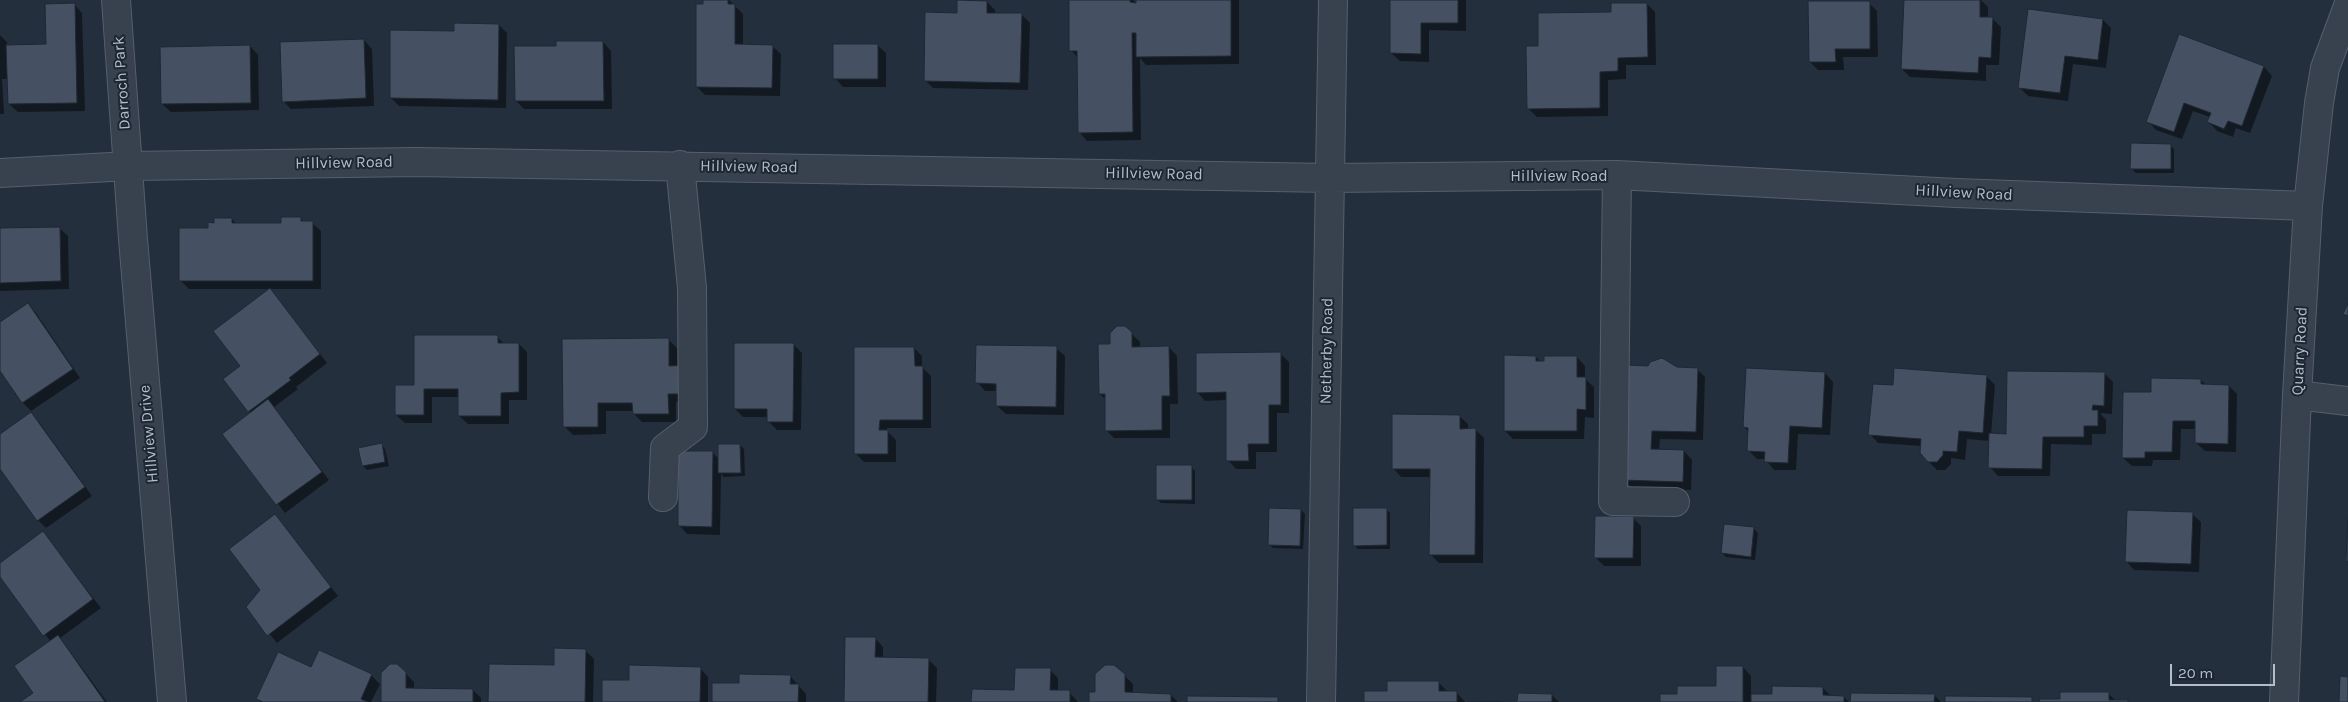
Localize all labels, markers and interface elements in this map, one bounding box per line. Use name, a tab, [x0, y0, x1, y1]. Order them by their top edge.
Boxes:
street label: Darroch Park	[109, 36, 135, 130]
street label: Hillview Road	[295, 153, 393, 173]
street label: Hillview Road	[700, 157, 798, 177]
street label: Hillview Road	[1105, 164, 1203, 184]
street label: Hillview Road	[1510, 166, 1608, 186]
street label: Hillview Road	[1915, 181, 2013, 205]
street label: Netherby Road	[1316, 298, 1338, 404]
street label: Quarry Road	[2288, 306, 2312, 396]
street label: Hillview Drive	[135, 384, 163, 484]
scale bar	[2173, 654, 2278, 686]
text: 20 m	[2178, 664, 2213, 682]

